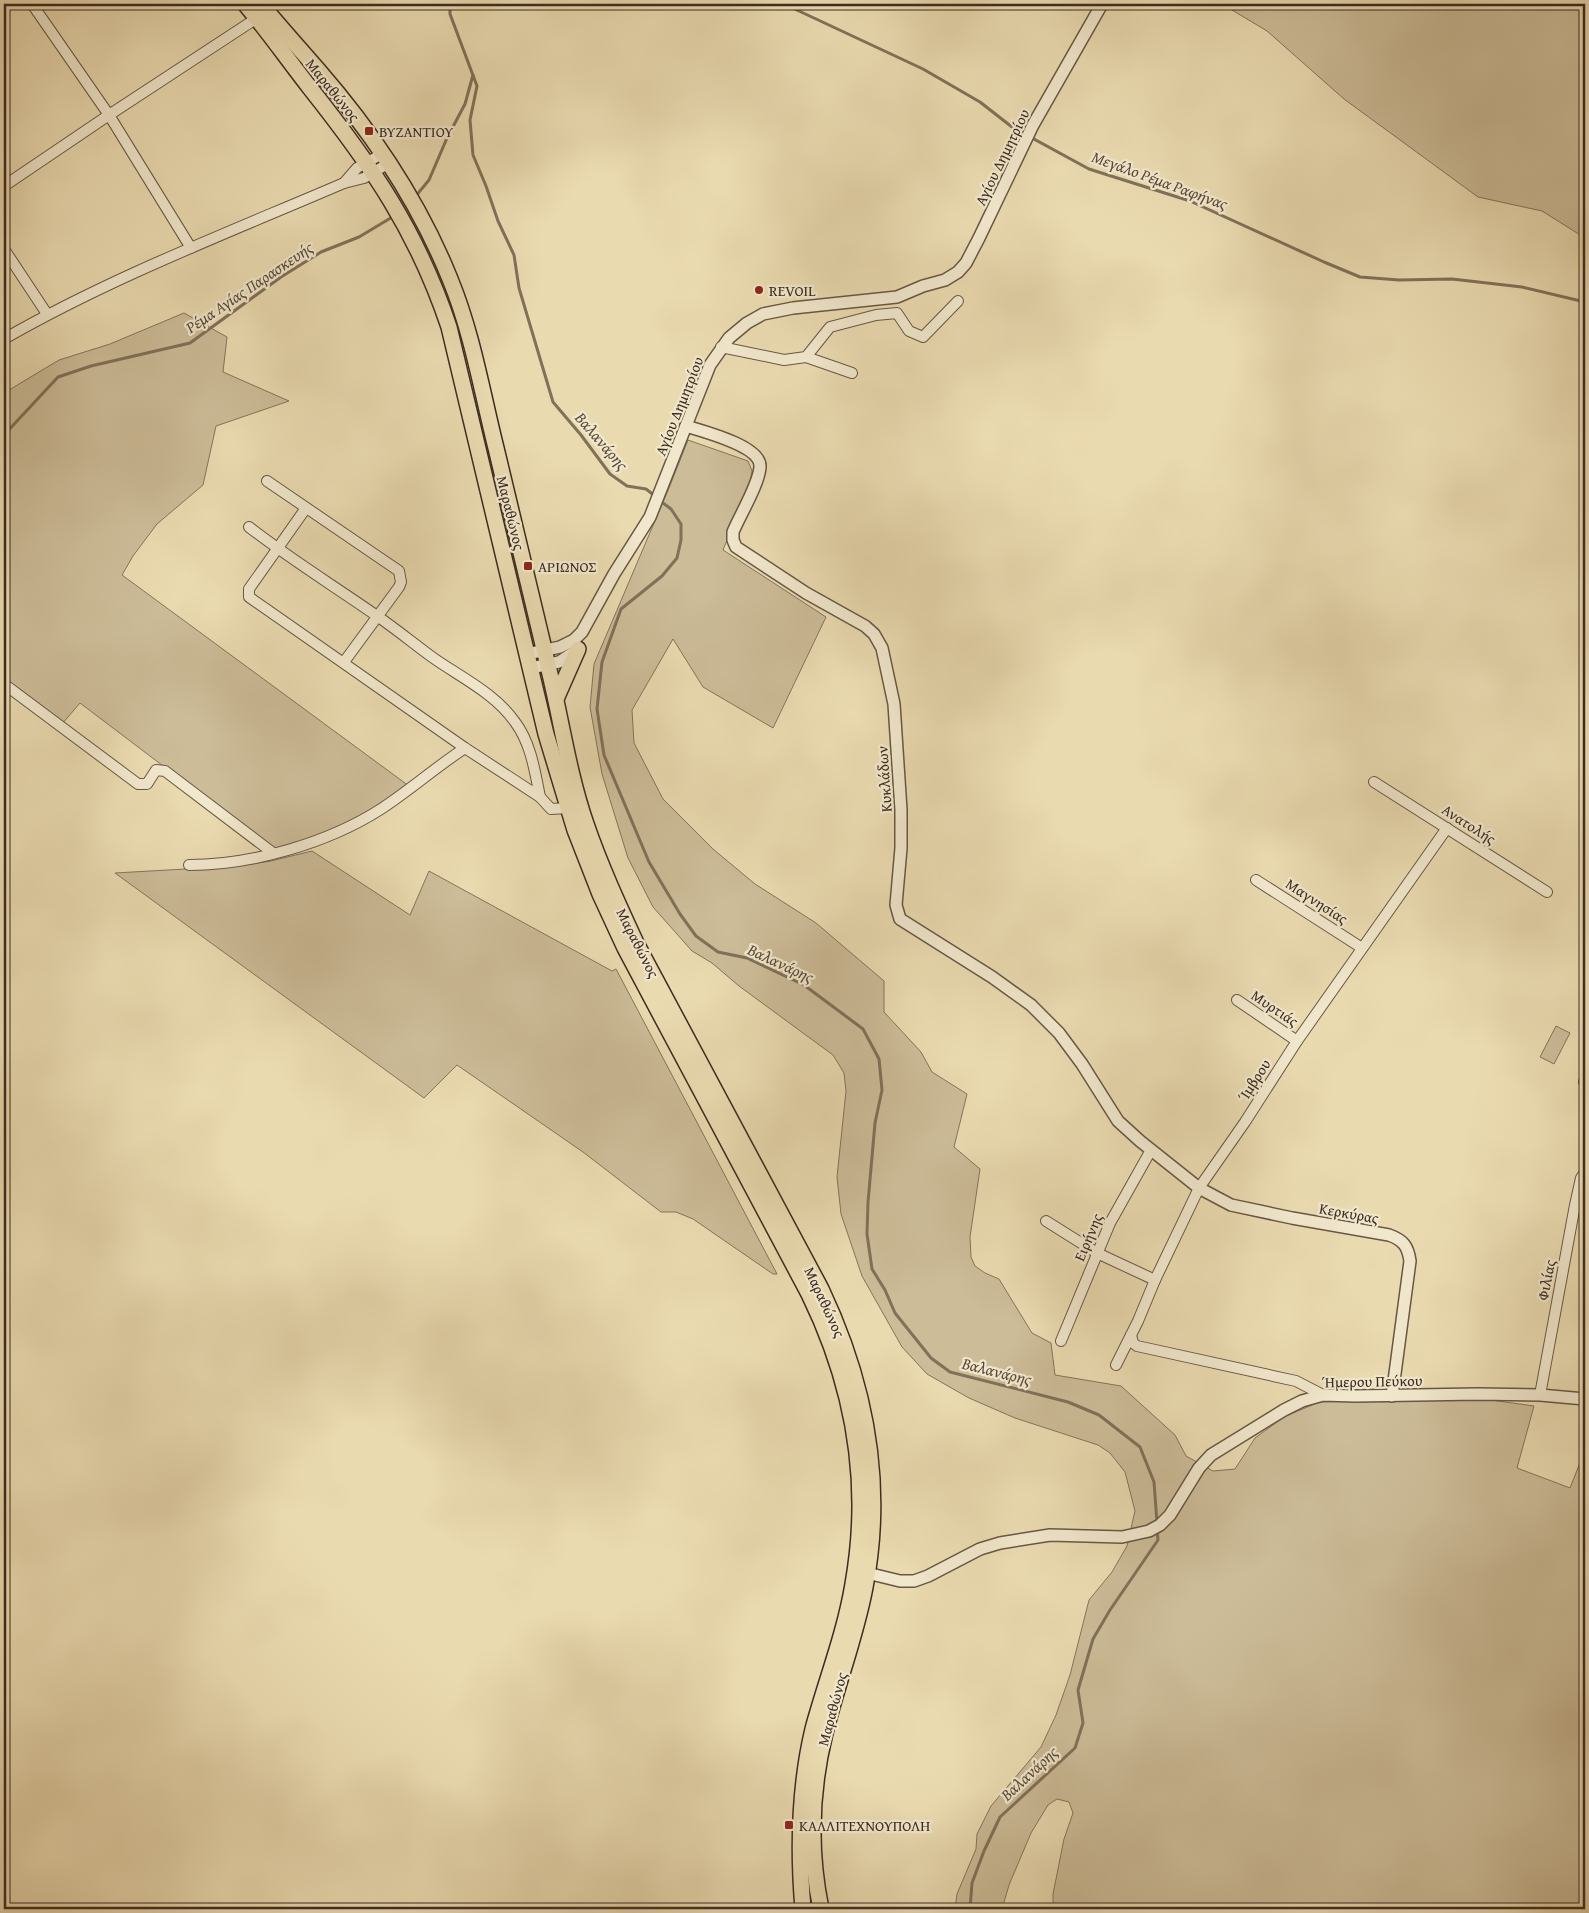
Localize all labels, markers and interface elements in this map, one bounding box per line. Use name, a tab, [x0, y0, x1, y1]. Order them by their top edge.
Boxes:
street label: Μαραθώνος	[301, 54, 365, 127]
street label: Αγίου Δημητρίου	[970, 105, 1035, 209]
place label: ΒΥΖΑΝΤΙΟΥ	[379, 121, 453, 142]
marker: ΒΥΖΑΝΤΙΟΥ	[363, 125, 375, 137]
water label: Μεγάλο Ρέμα Ραφήνας	[1089, 144, 1232, 216]
water label: Ρέμα Αγίας Παρασκευής	[180, 235, 318, 339]
place label: REVOIL	[769, 280, 816, 301]
marker: REVOIL	[753, 284, 765, 296]
street label: Αγίου Δημητρίου	[650, 353, 709, 459]
water label: Βαλανάρης	[569, 406, 635, 476]
street label: Μαραθώνος	[492, 474, 531, 553]
place label: ΑΡΙΩΝΟΣ	[538, 556, 596, 577]
marker: ΑΡΙΩΝΟΣ	[522, 560, 534, 572]
street label: Κυκλάδων	[871, 745, 897, 813]
street label: Ανατολής	[1438, 799, 1501, 850]
street label: Μαγνησίας	[1282, 873, 1353, 929]
street label: Μαραθώνος	[611, 905, 665, 982]
water label: Βαλανάρης	[743, 937, 819, 989]
street label: Μυρτιάς	[1247, 984, 1303, 1032]
street label: Ίμβρου	[1232, 1055, 1276, 1105]
street label: Κερκύρας	[1318, 1197, 1381, 1229]
street label: Ειρήνης	[1069, 1209, 1108, 1264]
street label: Φιλίας	[1532, 1257, 1560, 1302]
street label: Μαραθώνος	[799, 1263, 851, 1341]
water label: Βαλανάρης	[959, 1351, 1035, 1391]
street label: Ήμερου Πεύκου	[1321, 1370, 1423, 1392]
street label: Μαραθώνος	[812, 1669, 852, 1748]
water label: Βαλανάρης	[994, 1740, 1063, 1807]
place label: ΚΑΛΛΙΤΕΧΝΟΥΠΟΛΗ	[799, 1815, 930, 1836]
marker: ΚΑΛΛΙΤΕΧΝΟΥΠΟΛΗ	[783, 1819, 795, 1831]

